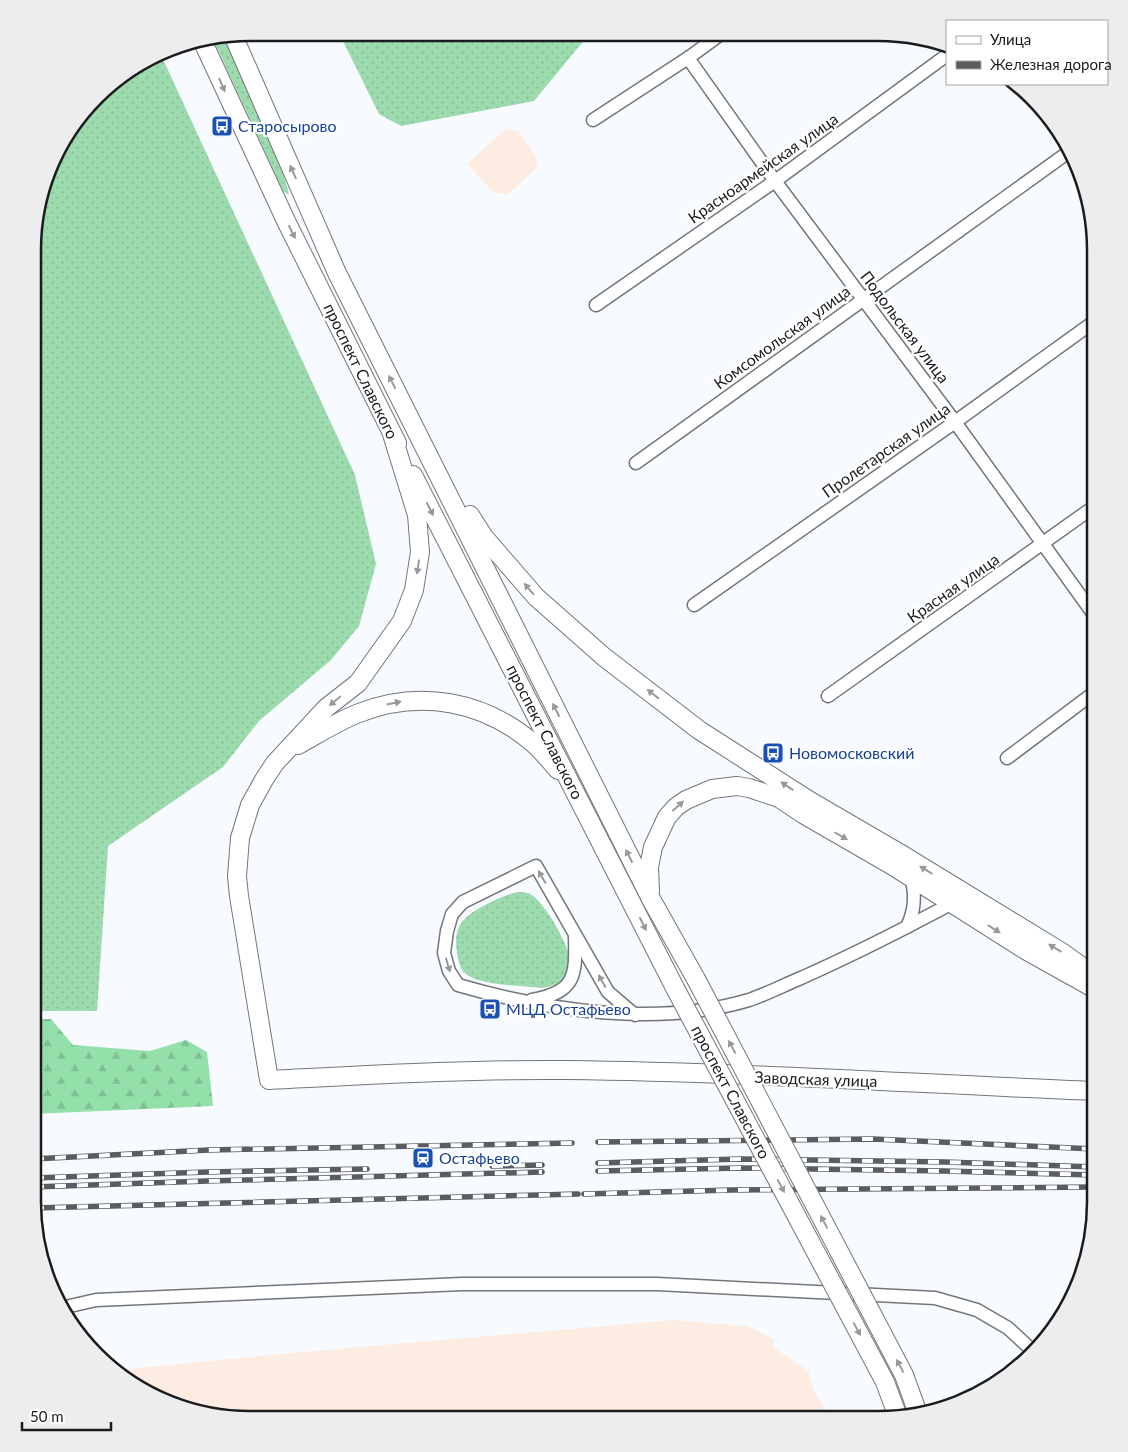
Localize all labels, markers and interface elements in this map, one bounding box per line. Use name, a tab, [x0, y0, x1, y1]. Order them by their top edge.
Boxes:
legend	[946, 20, 1108, 85]
text: Улица	[990, 30, 1031, 48]
text: Железная дорога	[990, 55, 1112, 73]
one-way arrow	[219, 78, 227, 92]
street label: Красноармейская улица	[684, 109, 841, 227]
bus stop icon: Старосырово	[210, 114, 234, 138]
place label: Старосырово	[238, 116, 337, 135]
one-way arrow	[289, 165, 297, 179]
one-way arrow	[288, 225, 296, 239]
street label: Подольская улица	[857, 267, 954, 387]
street label: Комсомольская улица	[710, 281, 854, 392]
street label: проспект Славского	[320, 300, 403, 442]
one-way arrow	[388, 375, 396, 389]
street label: Пролетарская улица	[818, 398, 953, 501]
one-way arrow	[426, 501, 434, 516]
street label: Красная улица	[903, 549, 1002, 626]
one-way arrow	[413, 559, 421, 575]
one-way arrow	[523, 584, 535, 596]
street label: проспект Славского	[503, 661, 588, 802]
one-way arrow	[647, 689, 660, 700]
one-way arrow	[329, 696, 342, 707]
one-way arrow	[387, 699, 402, 707]
one-way arrow	[552, 703, 560, 718]
bus stop icon: Новомосковский	[761, 741, 785, 765]
place label: Новомосковский	[789, 743, 914, 762]
one-way arrow	[780, 781, 793, 791]
one-way arrow	[671, 801, 684, 812]
one-way arrow	[834, 831, 847, 840]
one-way arrow	[625, 848, 633, 863]
one-way arrow	[920, 865, 933, 874]
one-way arrow	[537, 870, 546, 883]
one-way arrow	[639, 917, 647, 932]
one-way arrow	[987, 925, 1000, 934]
one-way arrow	[1049, 943, 1062, 952]
one-way arrow	[444, 958, 452, 973]
one-way arrow	[597, 974, 606, 987]
bus stop icon: МЦД Остафьево	[478, 997, 502, 1021]
place label: МЦД Остафьево	[506, 999, 631, 1018]
street label: проспект Славского	[688, 1022, 775, 1162]
one-way arrow	[728, 1040, 736, 1055]
street label: Заводская улица	[754, 1067, 878, 1090]
station icon: Остафьево	[411, 1146, 435, 1170]
place label: Остафьево	[439, 1148, 520, 1167]
one-way arrow	[777, 1178, 785, 1193]
one-way arrow	[820, 1215, 828, 1229]
one-way arrow	[853, 1322, 861, 1336]
one-way arrow	[896, 1359, 904, 1373]
scale bar	[22, 1400, 111, 1432]
text: 50 m	[30, 1407, 64, 1425]

